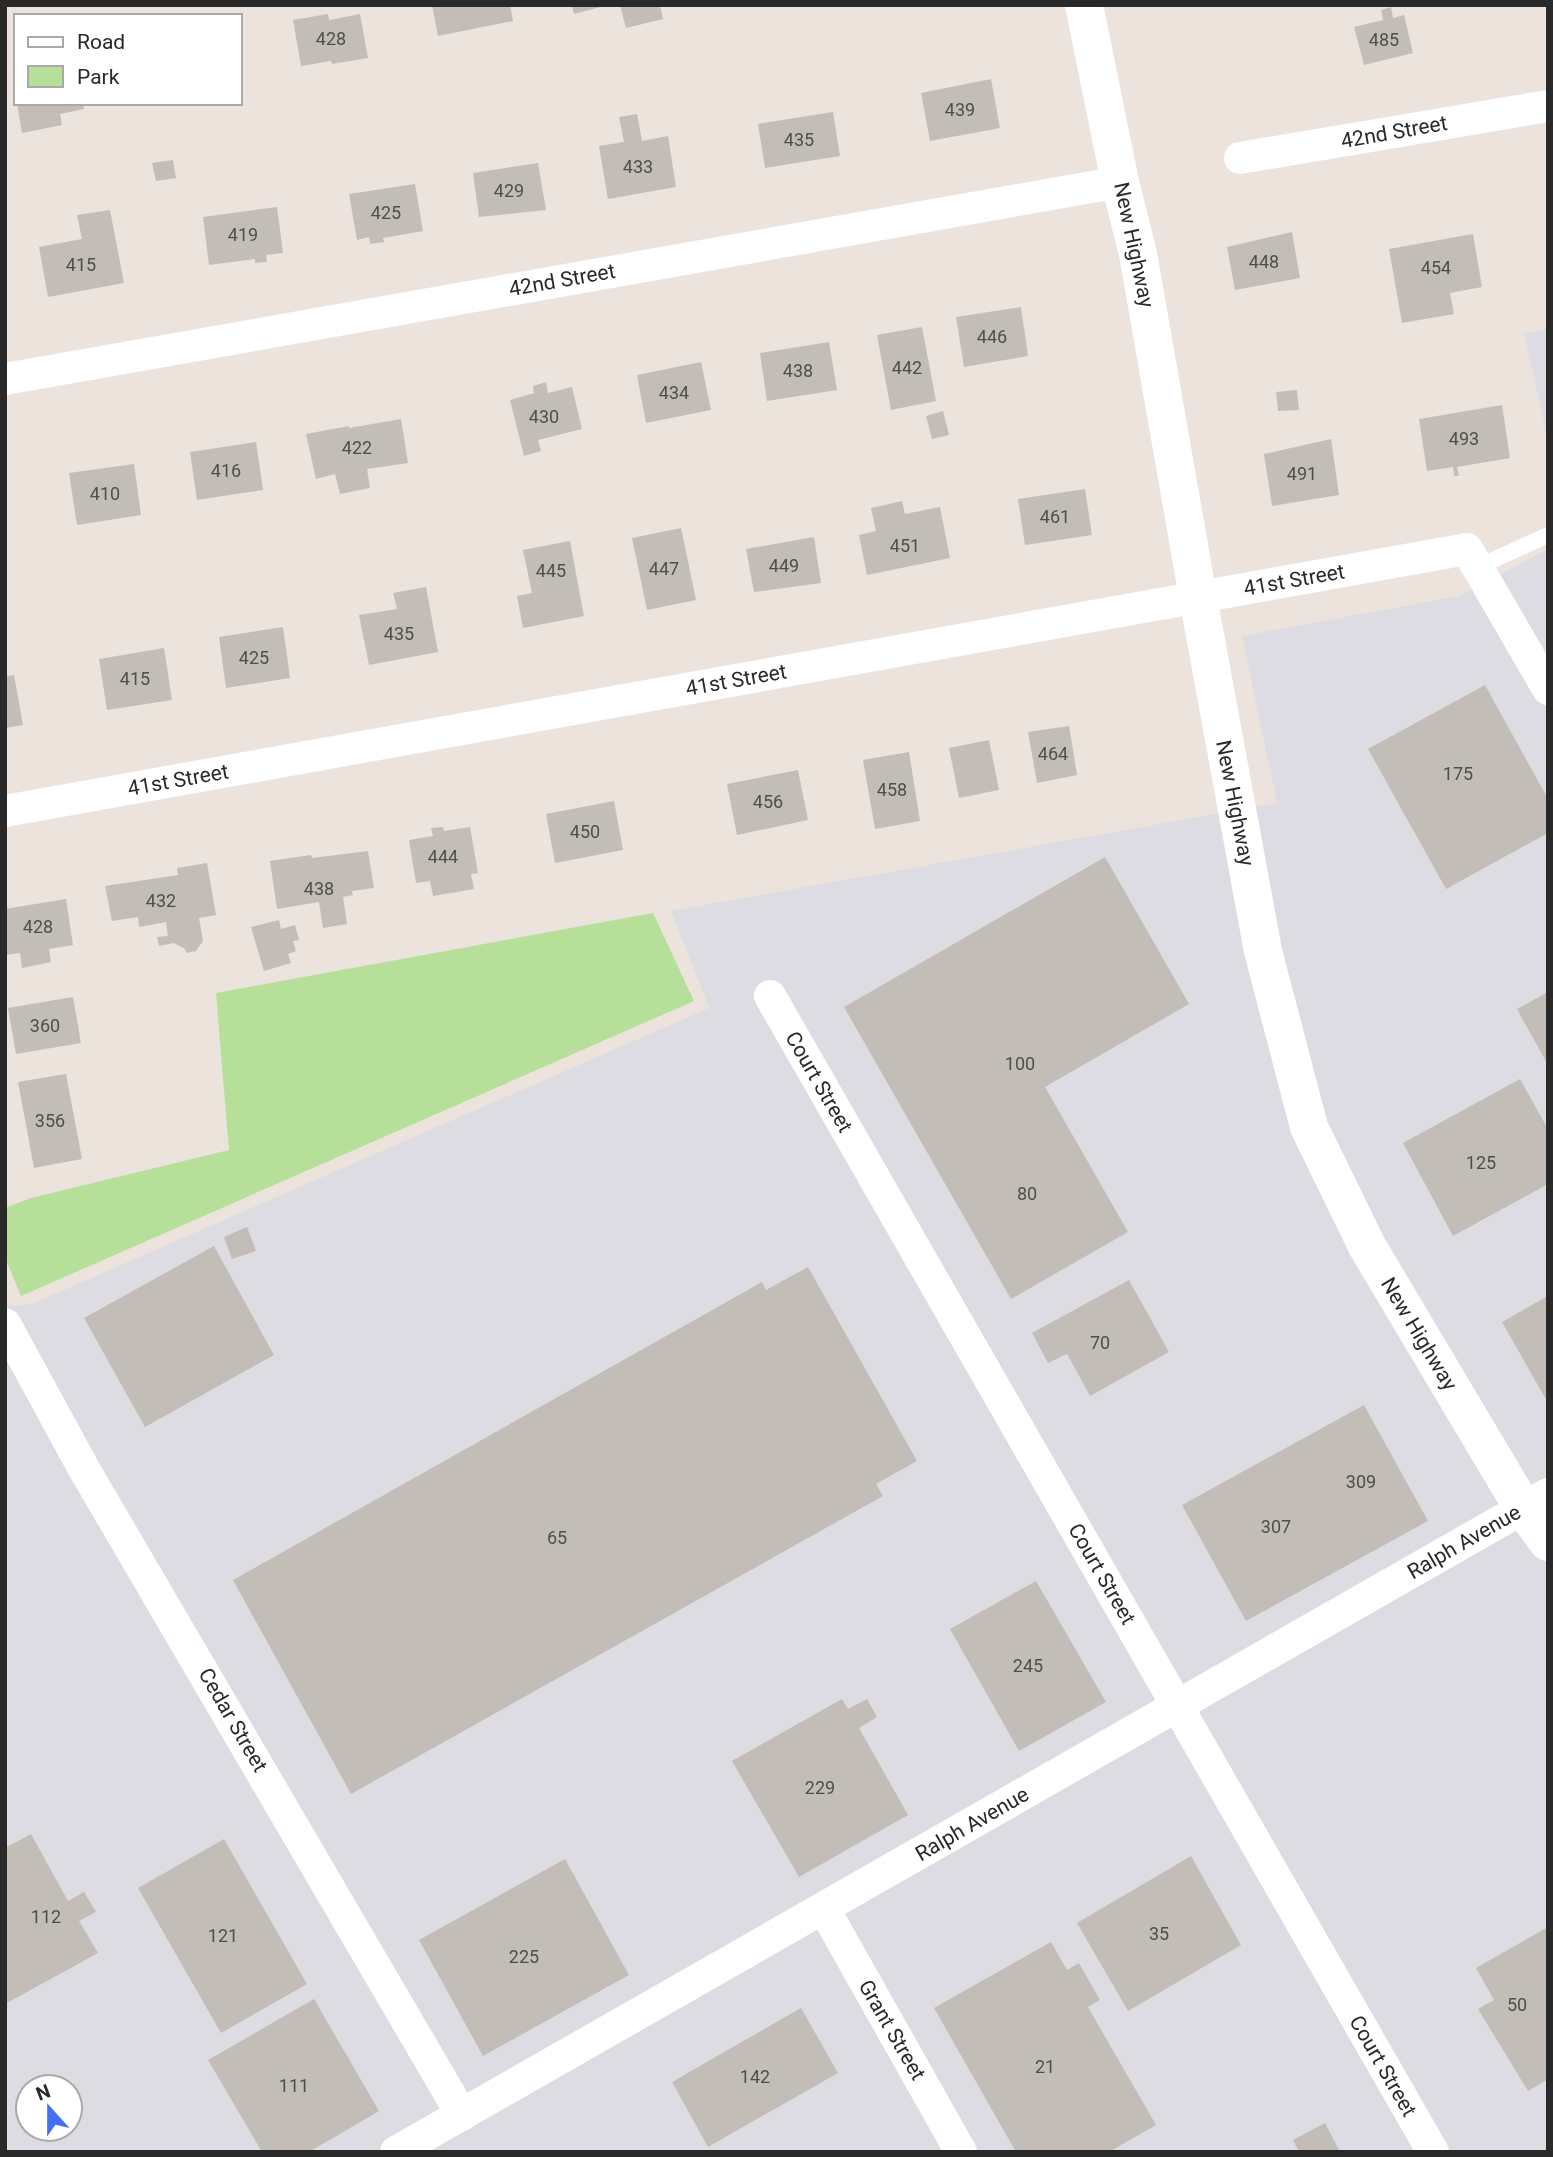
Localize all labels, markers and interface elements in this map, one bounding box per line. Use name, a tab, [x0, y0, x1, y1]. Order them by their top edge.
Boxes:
legend	[14, 14, 242, 105]
house number: 428	[316, 28, 346, 49]
house number: 485	[1369, 29, 1399, 50]
text: Road	[77, 30, 125, 54]
text: Park	[77, 65, 120, 89]
house number: 439	[945, 99, 975, 120]
street label: 42nd Street	[1339, 111, 1449, 153]
house number: 435	[784, 129, 814, 150]
house number: 433	[623, 156, 653, 177]
house number: 429	[494, 180, 524, 201]
street label: New Highway	[1109, 180, 1159, 310]
house number: 425	[371, 202, 401, 223]
house number: 419	[228, 224, 258, 245]
house number: 448	[1249, 251, 1279, 272]
house number: 415	[66, 254, 96, 275]
house number: 454	[1421, 257, 1451, 278]
street label: 42nd Street	[507, 259, 617, 301]
house number: 446	[977, 326, 1007, 347]
house number: 442	[892, 357, 922, 378]
house number: 438	[783, 360, 813, 381]
house number: 434	[659, 382, 689, 403]
house number: 430	[529, 406, 559, 427]
house number: 493	[1449, 428, 1479, 449]
house number: 422	[342, 437, 372, 458]
house number: 416	[211, 460, 241, 481]
house number: 491	[1287, 463, 1317, 484]
house number: 410	[90, 483, 120, 504]
house number: 461	[1040, 506, 1070, 527]
house number: 451	[890, 535, 920, 556]
house number: 449	[769, 555, 799, 576]
house number: 447	[649, 558, 679, 579]
street label: 41st Street	[1242, 559, 1346, 601]
house number: 445	[536, 560, 566, 581]
house number: 435	[384, 623, 414, 644]
house number: 425	[239, 647, 269, 668]
street label: 41st Street	[684, 659, 788, 701]
house number: 415	[120, 668, 150, 689]
street label: New Highway	[1211, 738, 1259, 868]
house number: 464	[1038, 743, 1068, 764]
street label: 41st Street	[126, 759, 230, 801]
house number: 175	[1443, 763, 1473, 784]
house number: 458	[877, 779, 907, 800]
house number: 456	[753, 791, 783, 812]
house number: 450	[570, 821, 600, 842]
house number: 444	[428, 846, 458, 867]
house number: 438	[304, 878, 334, 899]
house number: 432	[146, 890, 176, 911]
house number: 428	[23, 916, 53, 937]
house number: 360	[30, 1015, 60, 1036]
street label: Court Street	[781, 1027, 858, 1137]
house number: 100	[1005, 1053, 1035, 1074]
house number: 356	[35, 1110, 65, 1131]
house number: 125	[1466, 1152, 1496, 1173]
house number: 80	[1017, 1183, 1037, 1204]
street label: New Highway	[1376, 1273, 1462, 1395]
house number: 70	[1090, 1332, 1110, 1353]
house number: 309	[1346, 1471, 1376, 1492]
street label: Ralph Avenue	[1403, 1500, 1525, 1584]
house number: 307	[1261, 1516, 1291, 1537]
street label: Court Street	[1064, 1519, 1141, 1629]
house number: 65	[547, 1527, 567, 1548]
house number: 245	[1013, 1655, 1043, 1676]
street label: Cedar Street	[194, 1664, 272, 1776]
house number: 229	[805, 1777, 835, 1798]
street label: Ralph Avenue	[911, 1782, 1033, 1866]
house number: 112	[31, 1906, 61, 1927]
house number: 35	[1149, 1923, 1169, 1944]
house number: 121	[208, 1925, 238, 1946]
house number: 225	[509, 1946, 539, 1967]
street label: Grant Street	[854, 1976, 930, 2084]
house number: 50	[1507, 1994, 1527, 2015]
street label: Court Street	[1345, 2011, 1422, 2121]
house number: 21	[1035, 2056, 1055, 2077]
house number: 142	[740, 2066, 770, 2087]
north arrow	[14, 2073, 84, 2143]
house number: 111	[279, 2075, 309, 2096]
text: N	[33, 2079, 53, 2106]

